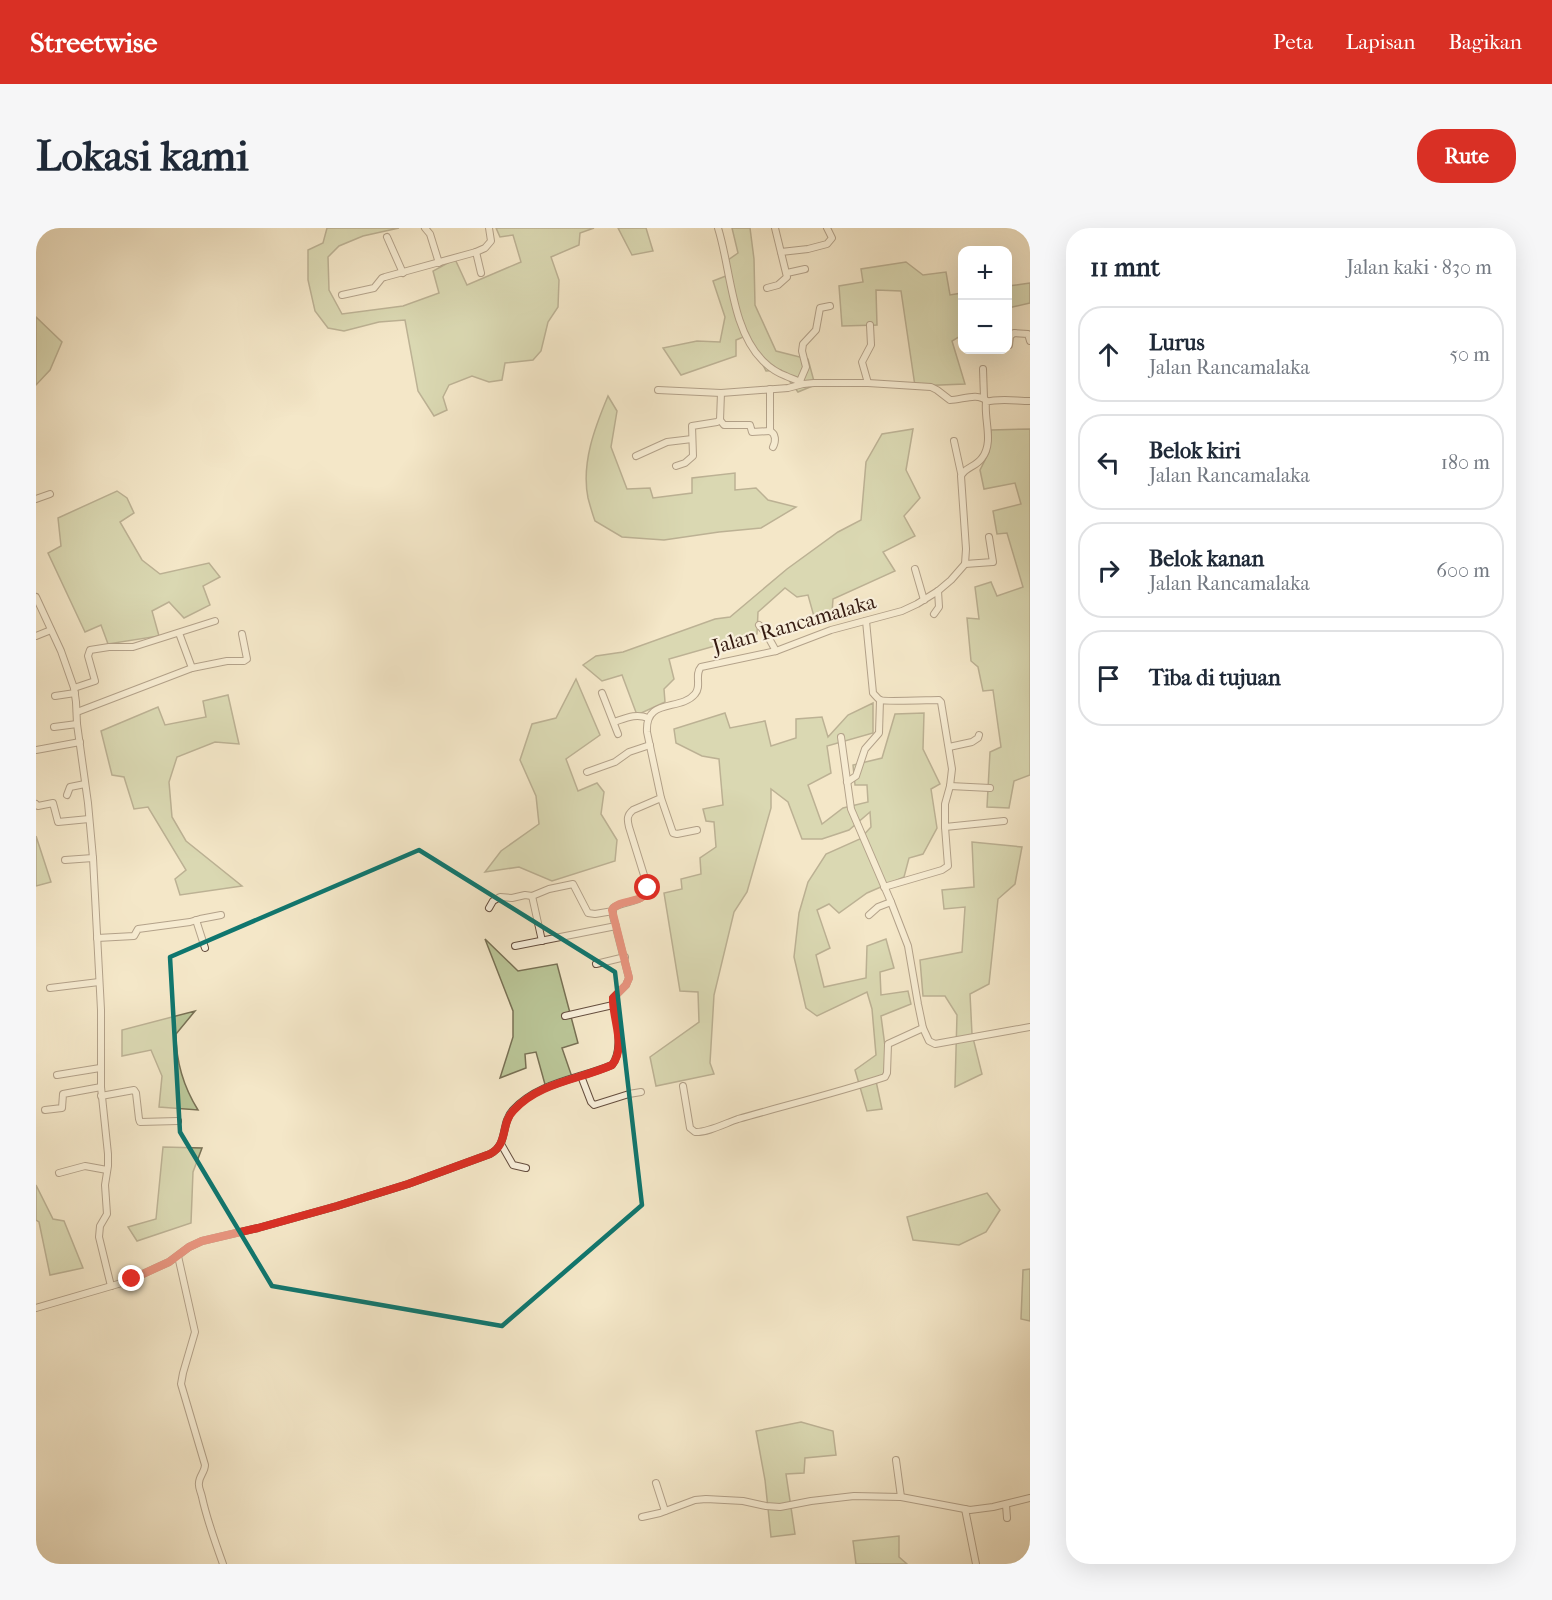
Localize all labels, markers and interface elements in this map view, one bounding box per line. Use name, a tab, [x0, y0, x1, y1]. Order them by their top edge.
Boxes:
text: Streetwise	[30, 26, 157, 59]
text: Peta	[1273, 30, 1313, 54]
text: Lapisan	[1346, 30, 1415, 54]
text: Bagikan	[1448, 30, 1522, 54]
button: Rute	[1417, 129, 1516, 183]
text: Lokasi kami	[36, 132, 249, 181]
map controls	[958, 246, 1012, 354]
button: +	[958, 246, 1012, 300]
text: 11 mnt	[1090, 252, 1160, 283]
text: Jalan kaki · 830 m	[1346, 256, 1492, 279]
button: −	[958, 300, 1012, 354]
text: Lurus	[1149, 330, 1205, 356]
icon: ahead	[1092, 338, 1125, 371]
text: 50 m	[1449, 343, 1490, 366]
text: Jalan Rancamalaka	[1149, 356, 1310, 379]
text: Belok kiri	[1149, 438, 1241, 464]
icon: left	[1092, 446, 1125, 479]
text: 180 m	[1441, 451, 1490, 474]
text: Jalan Rancamalaka	[1149, 464, 1310, 487]
text: Belok kanan	[1149, 546, 1264, 572]
icon: right	[1092, 554, 1125, 587]
text: 600 m	[1436, 559, 1490, 582]
text: Jalan Rancamalaka	[1149, 572, 1310, 595]
street label: Jalan Rancamalaka	[708, 589, 879, 659]
icon: arrive	[1092, 662, 1125, 695]
text: Tiba di tujuan	[1149, 665, 1281, 691]
route start	[634, 874, 660, 900]
route end	[118, 1265, 144, 1291]

